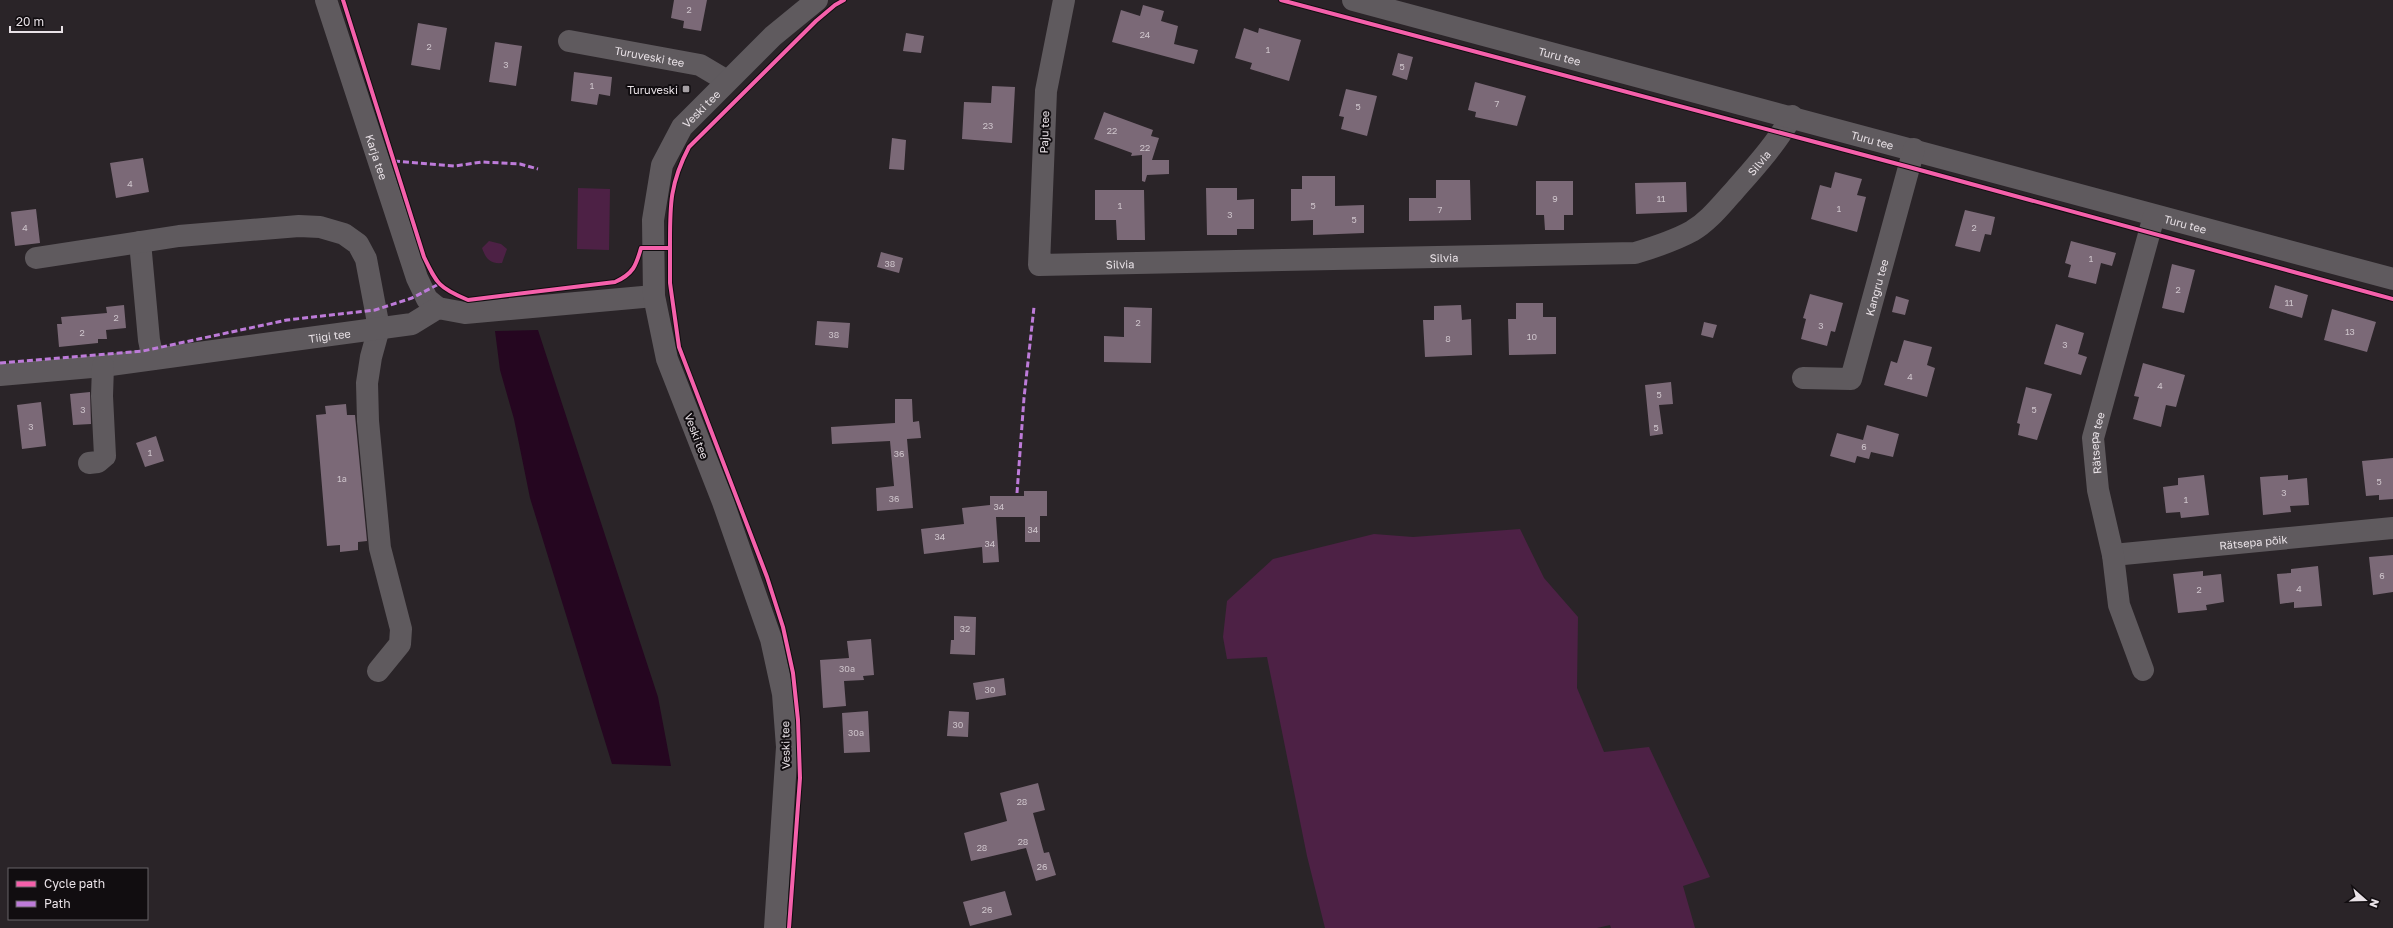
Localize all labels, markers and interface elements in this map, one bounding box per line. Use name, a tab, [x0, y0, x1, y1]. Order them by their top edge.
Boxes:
house number: 2	[686, 4, 692, 15]
scale bar	[10, 8, 62, 34]
text: 20 m	[16, 14, 44, 29]
house number: 24	[1140, 29, 1151, 40]
house number: 2	[426, 41, 432, 52]
street label: Turuveski tee	[614, 43, 686, 69]
house number: 1	[1266, 44, 1271, 55]
street label: Turu tee	[1537, 44, 1582, 67]
house number: 3	[503, 59, 509, 70]
house number: 5	[1399, 61, 1405, 72]
house number: 1	[590, 80, 595, 91]
place label: Turuveski	[627, 83, 678, 96]
marker: Turuveski	[681, 84, 691, 94]
street label: Veski tee	[679, 87, 722, 130]
house number: 7	[1495, 98, 1500, 109]
house number: 5	[1355, 101, 1361, 112]
street label: Paju tee	[1037, 110, 1051, 154]
house number: 23	[983, 120, 993, 131]
house number: 22	[1107, 125, 1117, 136]
street label: Turu tee	[1850, 128, 1895, 151]
street label: Karja tee	[364, 132, 391, 181]
house number: 22	[1140, 142, 1150, 153]
street label: Silvia	[1744, 147, 1773, 178]
house number: 4	[127, 178, 133, 189]
house number: 9	[1552, 193, 1558, 204]
house number: 11	[1657, 193, 1666, 204]
house number: 1	[1118, 200, 1123, 211]
house number: 5	[1310, 200, 1316, 211]
house number: 1	[1837, 203, 1842, 214]
house number: 7	[1438, 204, 1443, 215]
house number: 3	[1227, 209, 1233, 220]
street label: Turu tee	[2163, 211, 2208, 235]
house number: 5	[1351, 214, 1357, 225]
house number: 4	[22, 222, 28, 233]
house number: 2	[1971, 222, 1977, 233]
street label: Silvia	[1430, 250, 1458, 264]
house number: 1	[2089, 253, 2094, 264]
street label: Silvia	[1106, 257, 1135, 270]
house number: 38	[885, 258, 895, 269]
street label: Kangru tee	[1862, 258, 1890, 317]
house number: 2	[2175, 284, 2181, 295]
house number: 11	[2285, 297, 2294, 308]
house number: 2	[113, 312, 119, 323]
house number: 2	[1135, 317, 1141, 328]
house number: 3	[1818, 320, 1824, 331]
street label: Tiigi tee	[308, 326, 351, 345]
house number: 13	[2345, 326, 2355, 337]
house number: 2	[79, 327, 85, 338]
house number: 38	[829, 329, 839, 340]
house number: 10	[1527, 331, 1537, 342]
house number: 8	[1445, 333, 1451, 344]
house number: 3	[2062, 339, 2068, 350]
house number: 4	[1907, 371, 1913, 382]
house number: 4	[2157, 380, 2163, 391]
house number: 5	[1656, 389, 1662, 400]
house number: 3	[80, 404, 86, 415]
house number: 5	[2031, 404, 2037, 415]
street label: Rätsepa tee	[2086, 410, 2106, 475]
street label: Veski tee	[682, 411, 712, 461]
house number: 3	[28, 421, 34, 432]
house number: 5	[1653, 422, 1659, 433]
house number: 6	[1861, 441, 1867, 452]
house number: 1	[148, 447, 153, 458]
house number: 36	[894, 448, 904, 459]
house number: 1a	[337, 473, 347, 484]
house number: 5	[2376, 476, 2382, 487]
house number: 3	[2281, 487, 2287, 498]
house number: 36	[889, 493, 899, 504]
house number: 1	[2184, 494, 2189, 505]
house number: 34	[994, 501, 1005, 512]
house number: 34	[1028, 524, 1039, 535]
house number: 34	[935, 531, 946, 542]
street label: Rätsepa põik	[2219, 532, 2288, 551]
house number: 34	[985, 538, 996, 549]
house number: 6	[2379, 570, 2385, 581]
house number: 4	[2296, 583, 2302, 594]
house number: 2	[2196, 584, 2202, 595]
house number: 32	[960, 623, 970, 634]
house number: 30a	[839, 663, 855, 674]
house number: 30	[985, 684, 996, 695]
house number: 30	[953, 719, 964, 730]
street label: Veski tee	[778, 721, 792, 769]
house number: 30a	[848, 727, 864, 738]
house number: 28	[1017, 796, 1027, 807]
house number: 28	[1018, 836, 1028, 847]
house number: 28	[977, 842, 987, 853]
house number: 26	[1037, 861, 1047, 872]
legend	[8, 868, 148, 920]
text: Cycle path	[44, 876, 105, 891]
north arrow	[2345, 880, 2385, 920]
text: Path	[44, 896, 71, 911]
text: N	[2367, 897, 2382, 910]
house number: 26	[982, 904, 992, 915]

